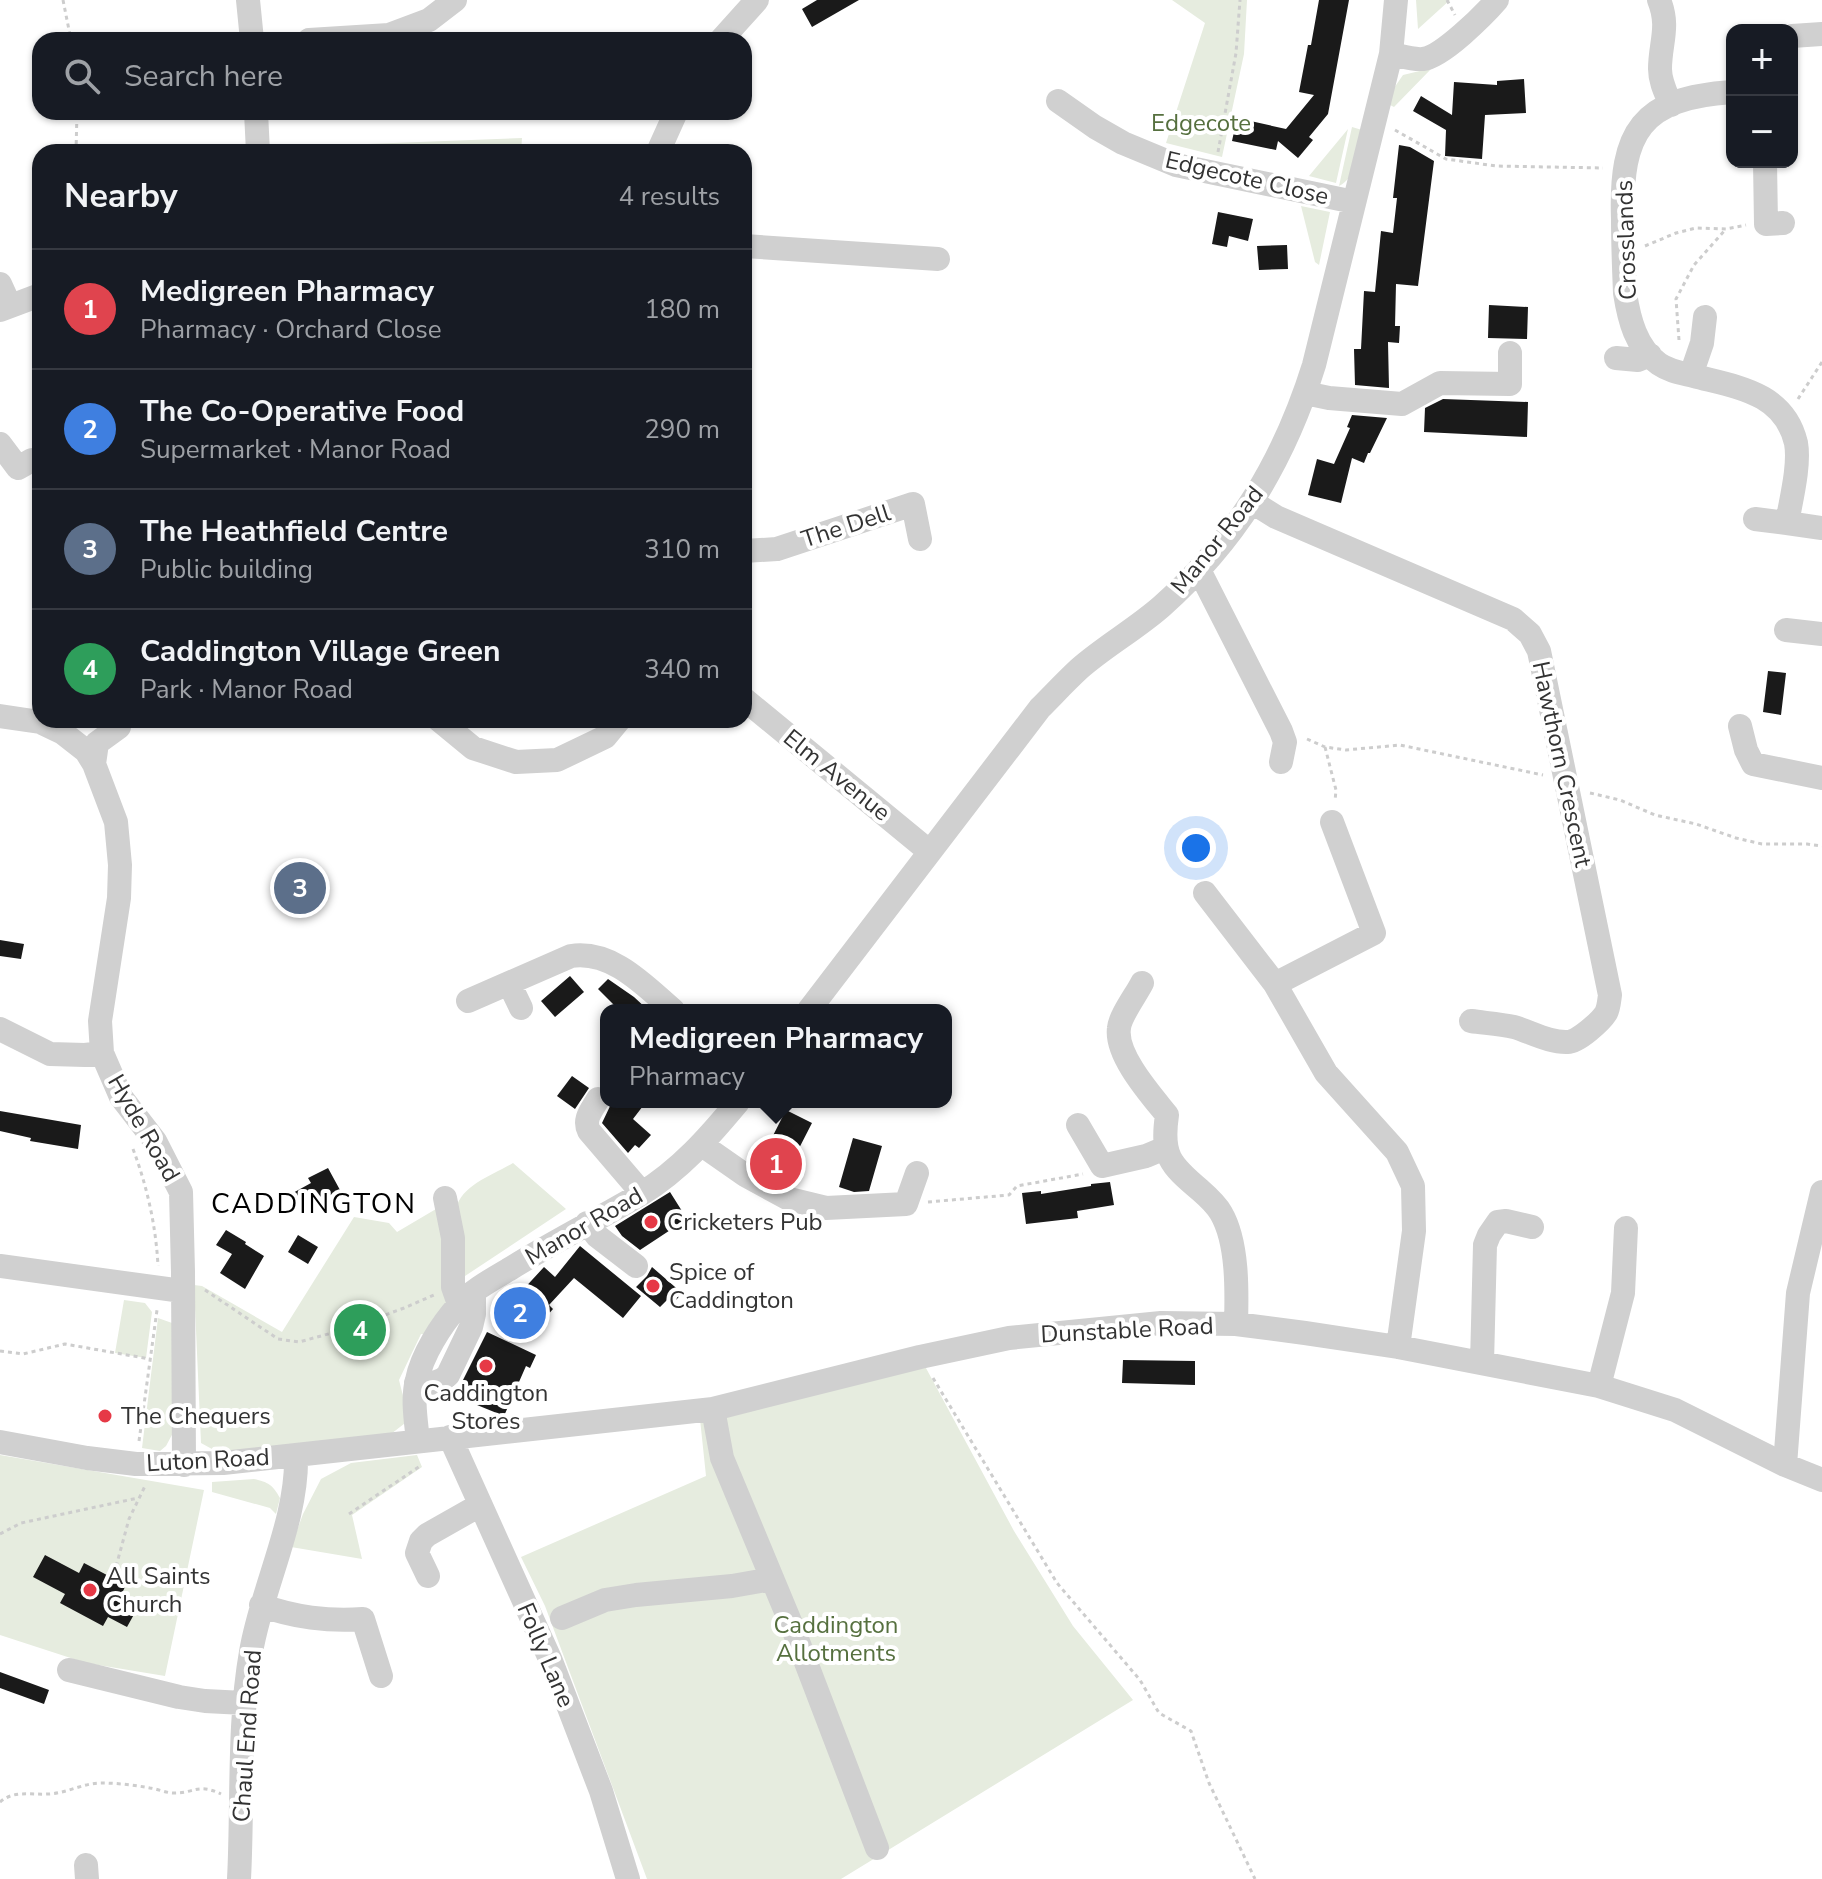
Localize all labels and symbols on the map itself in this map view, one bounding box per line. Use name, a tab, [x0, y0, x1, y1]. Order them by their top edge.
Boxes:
park label: Edgecote	[1151, 107, 1251, 139]
street label: Edgecote Close	[1162, 144, 1332, 212]
street label: Crosslands	[1608, 179, 1644, 301]
street label: Manor Road	[1163, 479, 1271, 601]
street label: The Dell	[797, 497, 895, 555]
street label: Hawthorn Crescent	[1525, 658, 1600, 870]
street label: Elm Avenue	[777, 722, 897, 828]
your location	[1176, 828, 1216, 868]
pin: 3	[274, 858, 326, 918]
street label: Hyde Road	[100, 1068, 188, 1188]
pin: 1	[750, 1134, 802, 1194]
street label: Manor Road	[519, 1179, 649, 1273]
district label: CADDINGTON	[211, 1185, 417, 1223]
place label: Cricketers Pub	[667, 1206, 823, 1238]
marker: Cricketers Pub	[642, 1213, 660, 1231]
place label: Spice of Caddington	[669, 1256, 794, 1316]
marker: Spice of Caddington	[644, 1277, 662, 1295]
pin: 2	[494, 1283, 546, 1343]
pin: 4	[334, 1300, 386, 1360]
street label: Dunstable Road	[1040, 1309, 1214, 1351]
marker: Caddington Stores	[477, 1357, 495, 1375]
place label: Caddington Stores	[424, 1377, 548, 1437]
place label: The Chequers	[121, 1400, 271, 1432]
marker: The Chequers	[96, 1407, 114, 1425]
street label: Luton Road	[145, 1441, 271, 1479]
place label: All Saints Church	[106, 1560, 211, 1620]
marker: All Saints Church	[81, 1581, 99, 1599]
street label: Folly Lane	[510, 1598, 582, 1712]
park label: Caddington Allotments	[774, 1609, 898, 1669]
street label: Chaul End Road	[225, 1649, 269, 1823]

